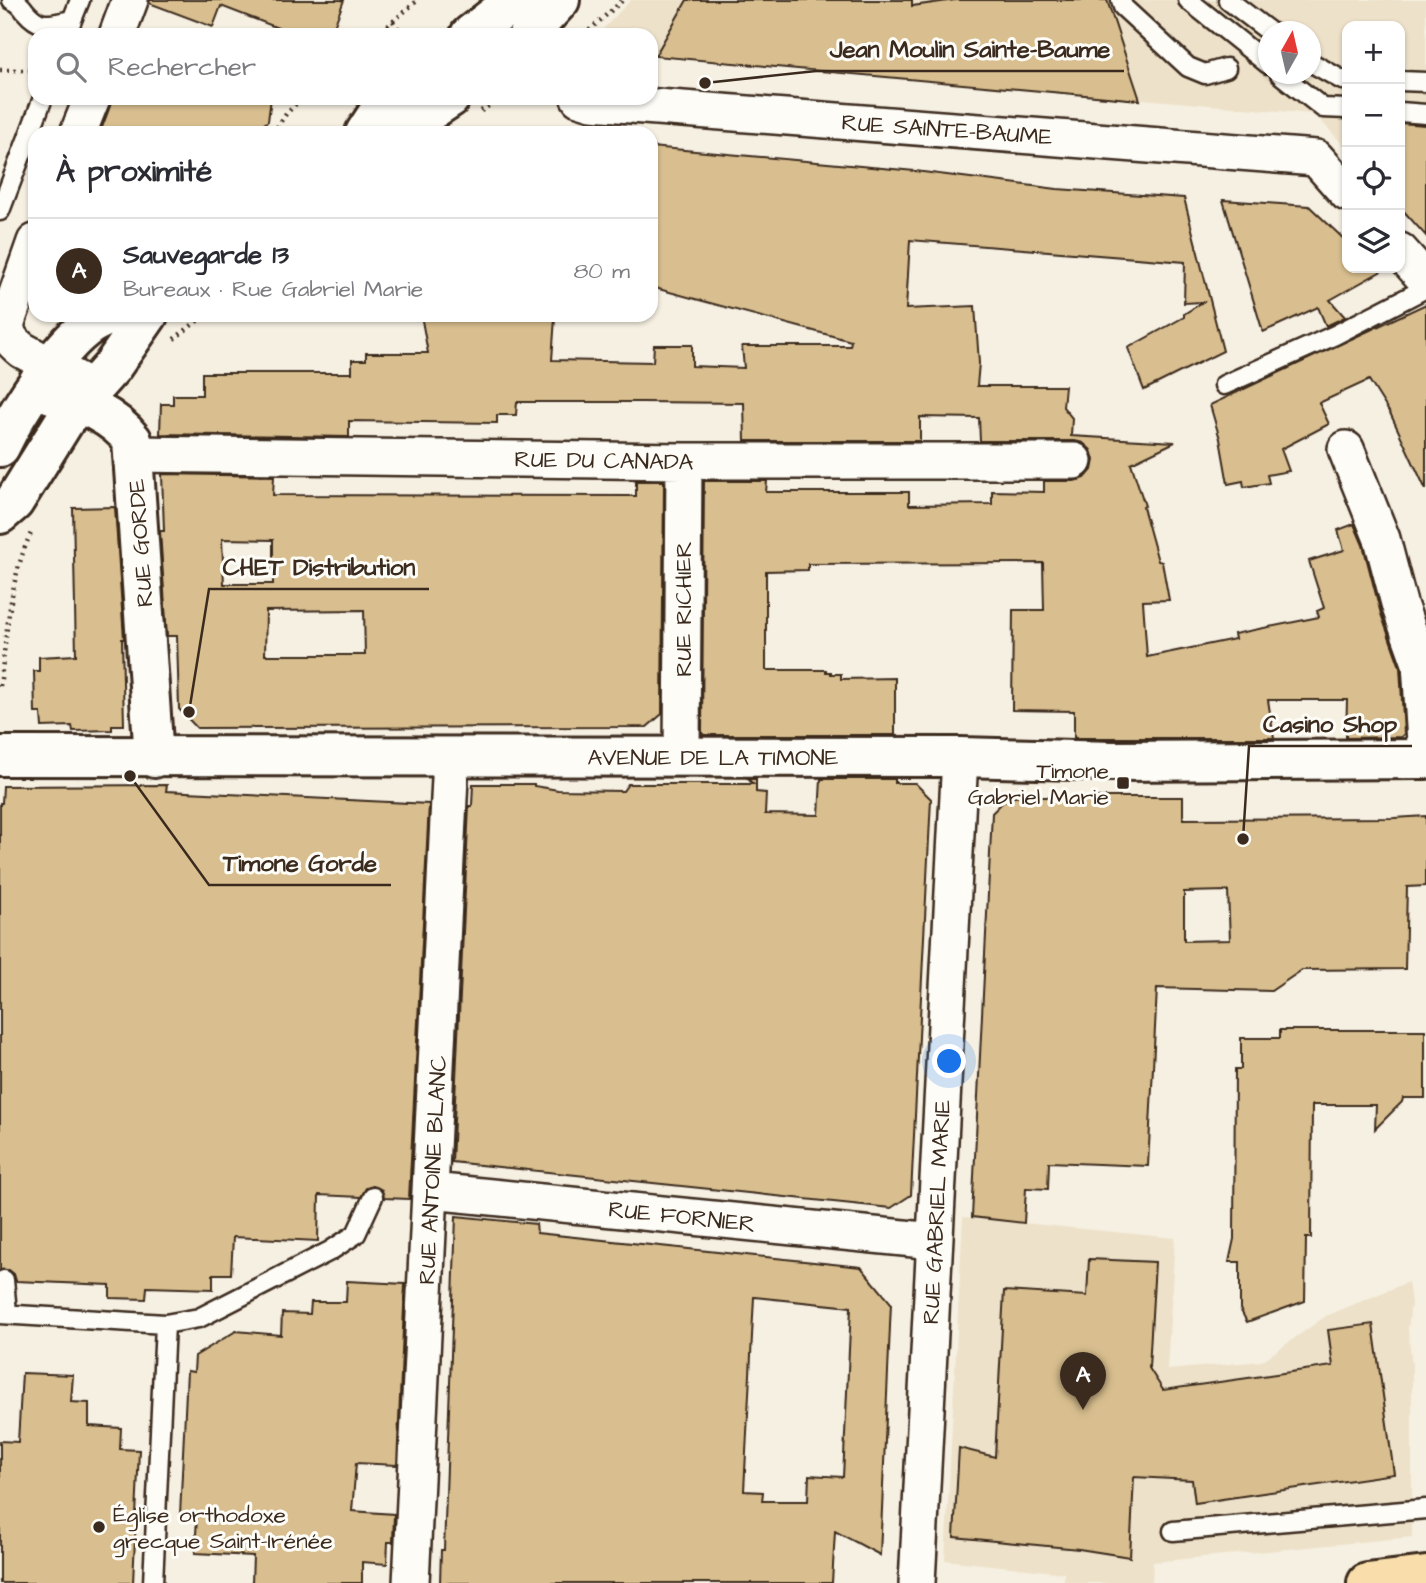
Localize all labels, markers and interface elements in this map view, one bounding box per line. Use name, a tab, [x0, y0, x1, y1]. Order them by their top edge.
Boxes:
north arrow	[1258, 21, 1321, 84]
map controls	[1342, 21, 1405, 273]
button: +	[1342, 21, 1405, 84]
callout: Jean Moulin Sainte-Baume	[816, 26, 1124, 71]
search box	[28, 28, 658, 105]
text: Jean Moulin Sainte-Baume	[829, 33, 1110, 67]
icon: search	[52, 48, 90, 86]
text: Rechercher	[108, 49, 256, 85]
button: −	[1342, 84, 1405, 147]
street label: RUE SAINTE-BAUME	[840, 107, 1054, 153]
button: locate	[1342, 147, 1405, 210]
text: À proximité	[56, 151, 212, 193]
button: layers	[1342, 210, 1405, 273]
text: Sauvegarde 13	[123, 237, 289, 273]
text: A	[72, 255, 86, 287]
text: 80 m	[573, 255, 630, 287]
text: Bureaux · Rue Gabriel Marie	[123, 273, 423, 305]
street label: RUE DU CANADA	[514, 443, 694, 479]
street label: RUE GORDE	[121, 477, 161, 608]
street label: RUE RICHIER	[668, 541, 700, 677]
callout: CHET Distribution	[209, 544, 429, 589]
text: CHET Distribution	[223, 551, 415, 585]
callout: Casino Shop	[1249, 701, 1412, 746]
text: Casino Shop	[1263, 708, 1398, 742]
street label: AVENUE DE LA TIMONE	[588, 742, 839, 774]
place label: Timone Gabriel Marie	[968, 755, 1109, 813]
marker: Timone Gabriel Marie	[1115, 775, 1131, 791]
callout: Timone Gorde	[209, 840, 391, 885]
text: Timone Gorde	[222, 847, 377, 881]
your location	[932, 1044, 966, 1078]
street label: RUE ANTOINE BLANC	[411, 1055, 455, 1285]
street label: RUE GABRIEL MARIE	[915, 1098, 959, 1325]
street label: RUE FORNIER	[607, 1193, 757, 1241]
pin: A	[1060, 1352, 1106, 1410]
place label: Église orthodoxe grecque Saint-Irénée	[113, 1499, 333, 1558]
marker: Église orthodoxe grecque Saint-Irénée	[91, 1519, 107, 1535]

